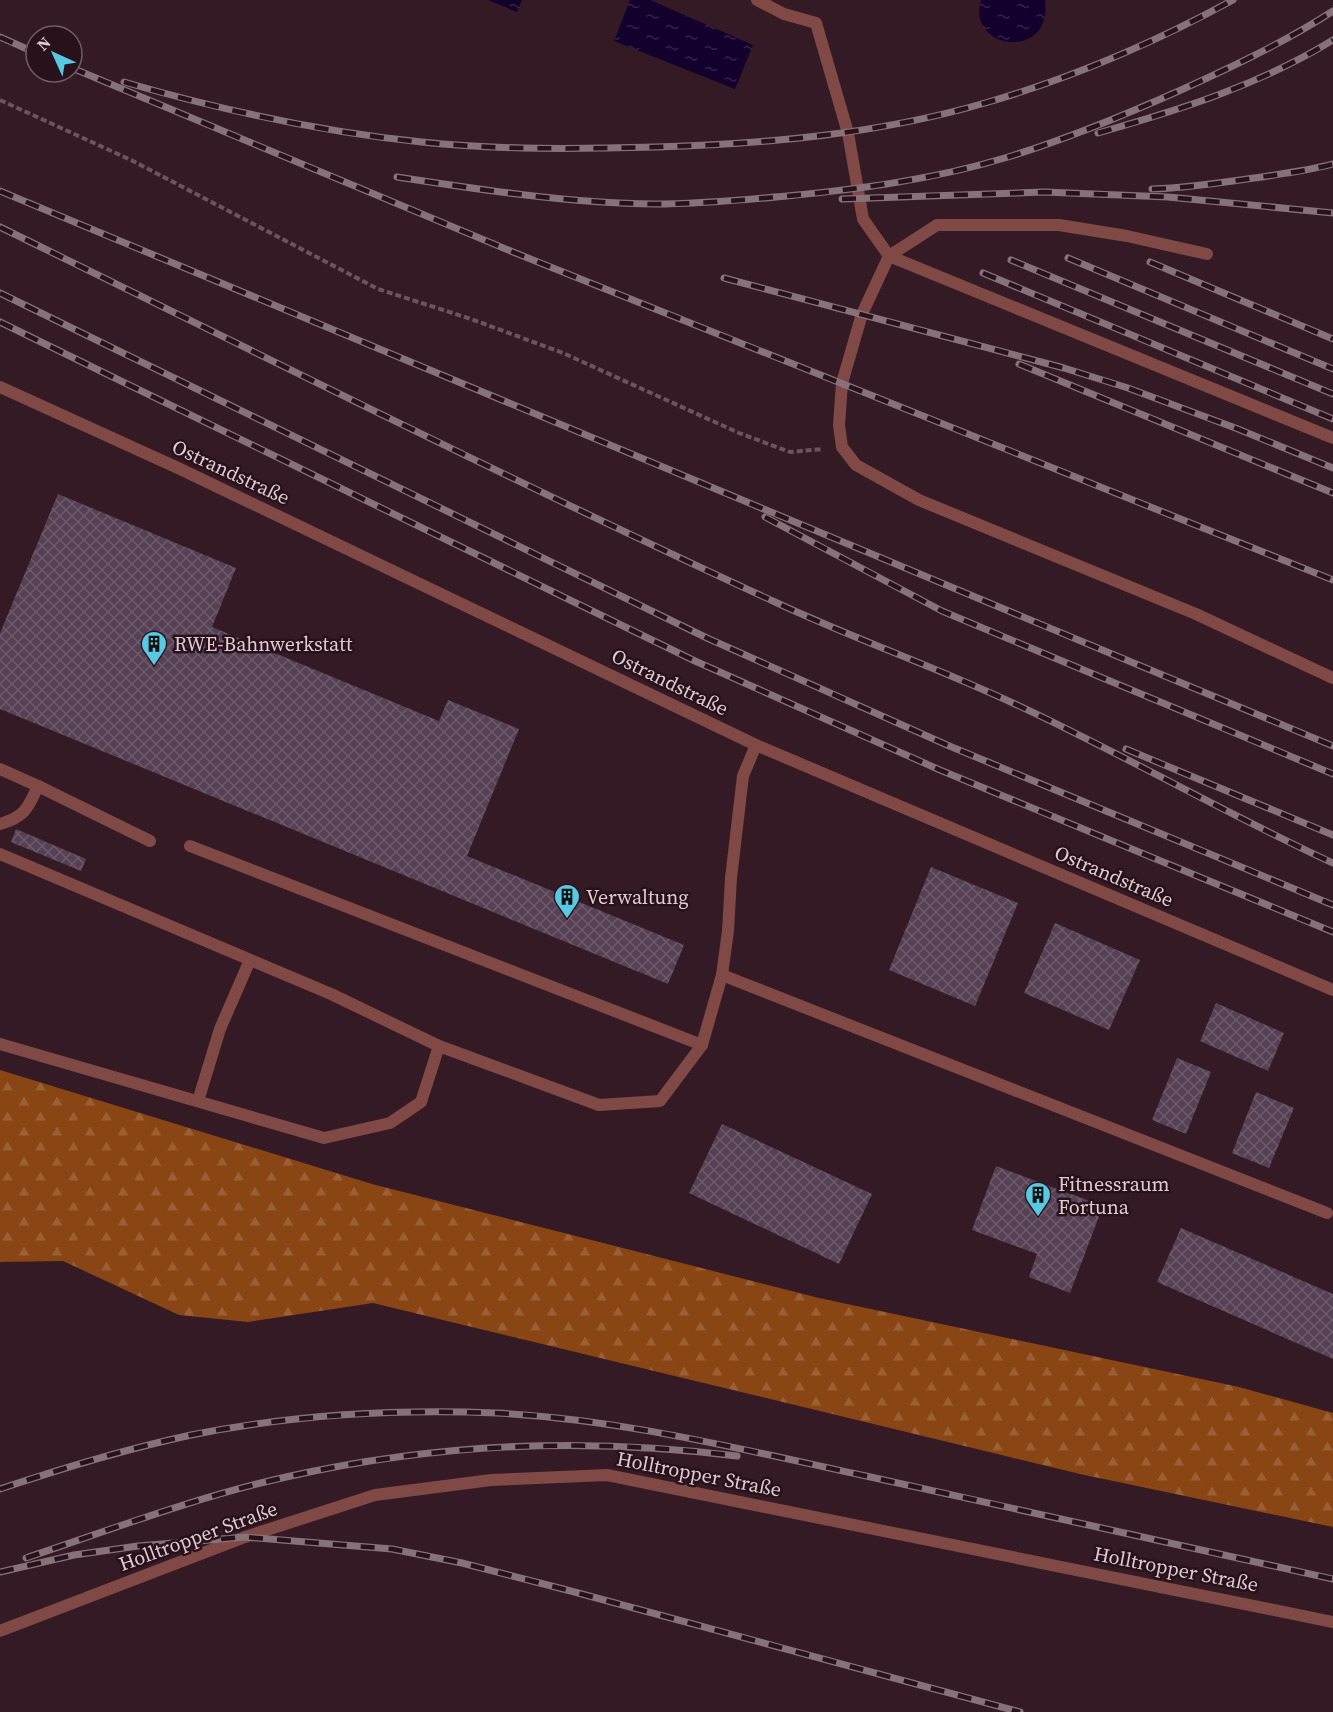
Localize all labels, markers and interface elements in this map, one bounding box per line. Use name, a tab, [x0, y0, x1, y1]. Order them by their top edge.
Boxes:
north arrow	[24, 24, 84, 84]
text: N	[31, 31, 56, 55]
street label: Ostrandstraße	[168, 433, 294, 511]
building icon: RWE-Bahnwerkstatt	[139, 629, 169, 667]
place label: RWE-Bahnwerkstatt	[174, 630, 353, 658]
street label: Ostrandstraße	[607, 642, 733, 722]
street label: Ostrandstraße	[1050, 838, 1178, 914]
building icon: Verwaltung	[552, 882, 582, 920]
place label: Verwaltung	[586, 883, 689, 911]
place label: Fitnessraum Fortuna	[1058, 1170, 1170, 1221]
building icon: Fitnessraum Fortuna	[1023, 1180, 1053, 1218]
street label: Holltropper Straße	[614, 1444, 784, 1504]
street label: Holltropper Straße	[115, 1494, 281, 1578]
street label: Holltropper Straße	[1091, 1539, 1261, 1599]

